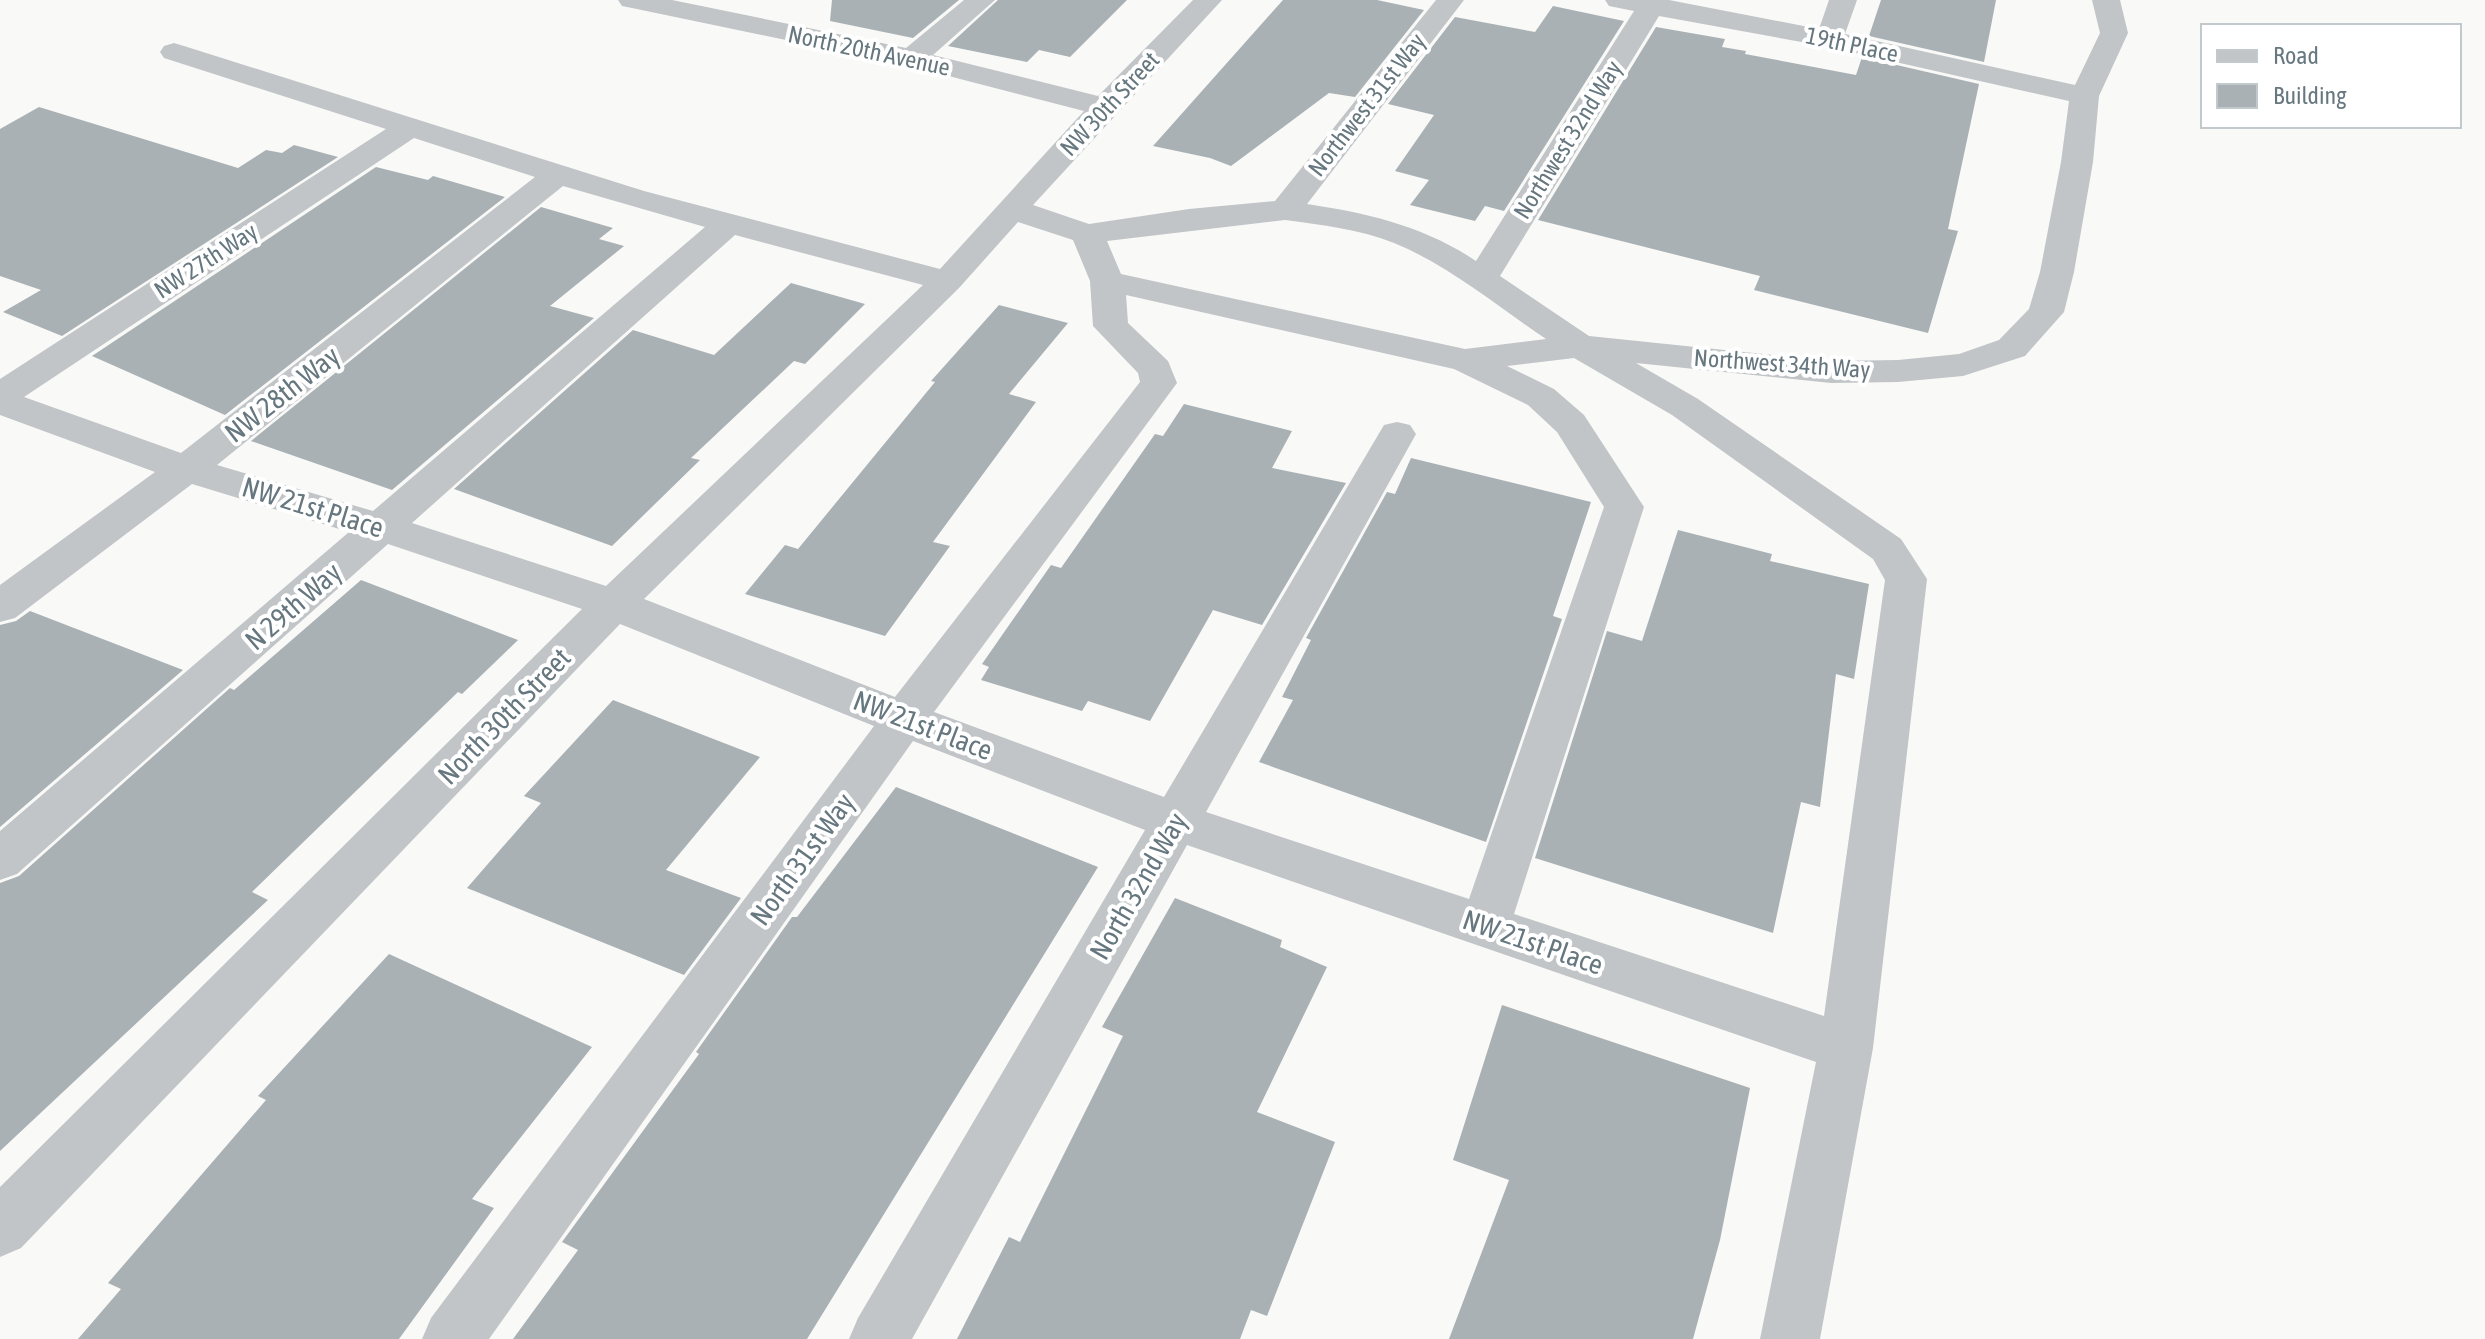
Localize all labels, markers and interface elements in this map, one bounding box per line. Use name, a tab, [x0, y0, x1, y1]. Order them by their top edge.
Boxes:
street label: North 20th Avenue	[786, 20, 953, 81]
street label: 19th Place	[1804, 22, 1901, 67]
legend	[2201, 24, 2461, 128]
street label: Northwest 31st Way	[1303, 28, 1431, 181]
text: Road	[2273, 42, 2319, 69]
street label: NW 30th Street	[1055, 46, 1165, 161]
street label: Northwest 32nd Way	[1508, 56, 1627, 224]
text: Building	[2273, 82, 2347, 109]
street label: NW 27th Way	[149, 217, 262, 304]
street label: NW 28th Way	[218, 339, 346, 449]
street label: Northwest 34th Way	[1693, 344, 1871, 383]
street label: NW 21st Place	[239, 470, 387, 544]
street label: N 29th Way	[239, 556, 347, 656]
street label: North 30th Street	[431, 641, 577, 791]
street label: NW 21st Place	[849, 684, 997, 766]
street label: North 31st Way	[743, 787, 861, 931]
street label: North 32nd Way	[1083, 807, 1193, 965]
street label: NW 21st Place	[1459, 903, 1607, 981]

